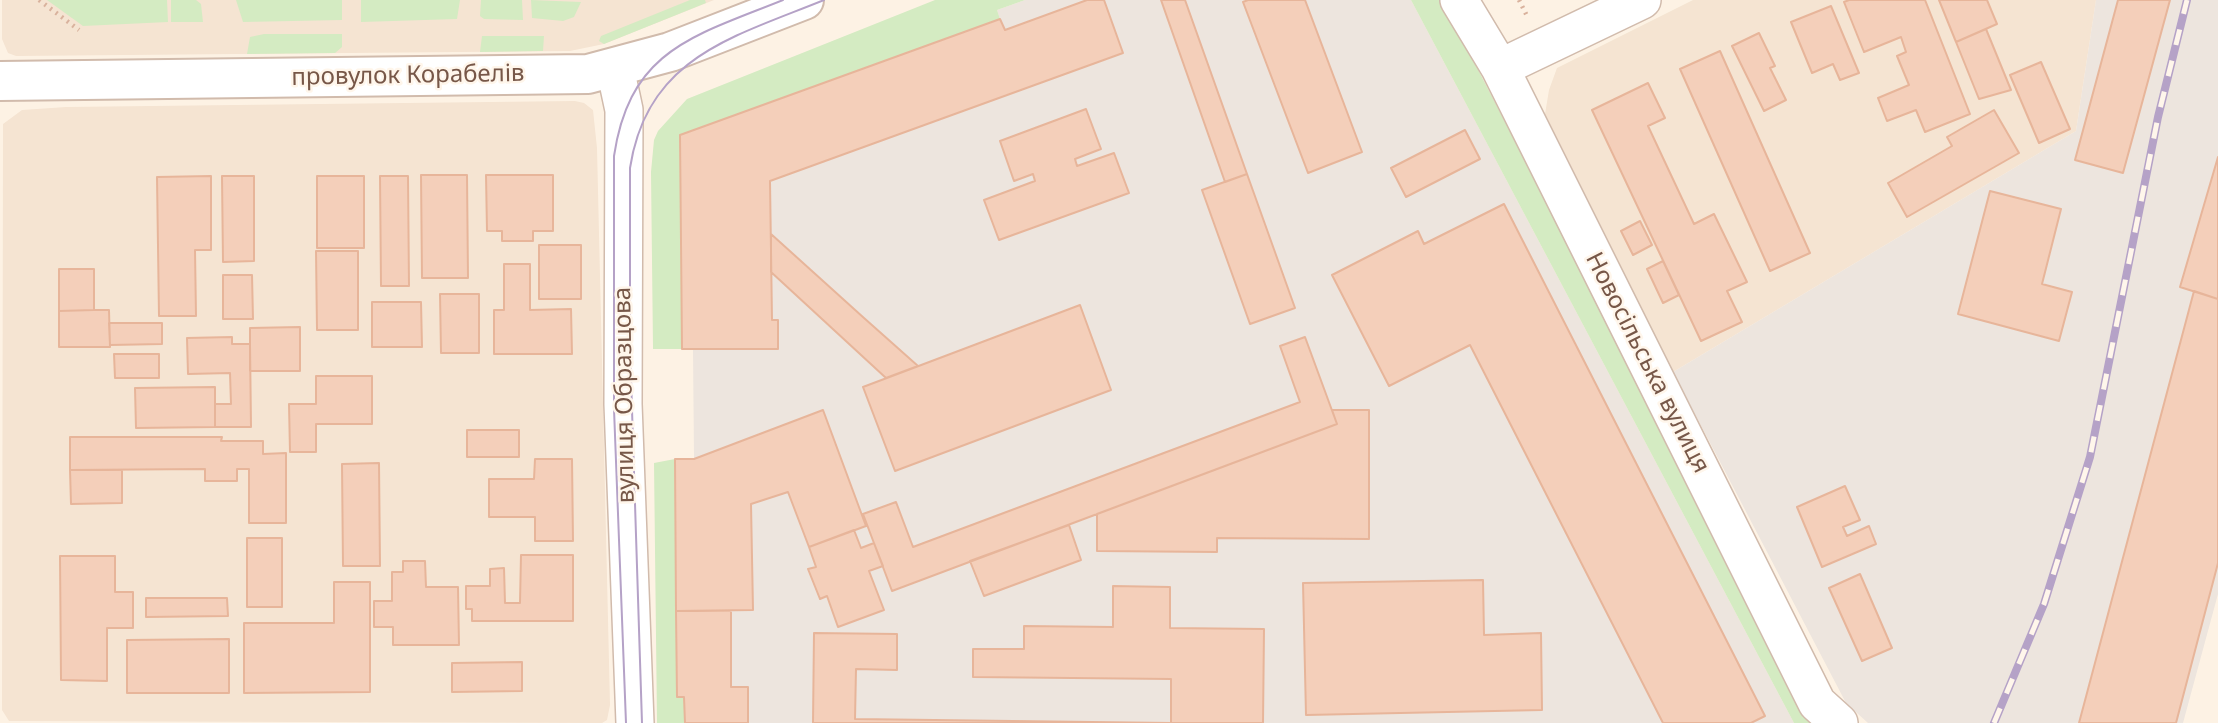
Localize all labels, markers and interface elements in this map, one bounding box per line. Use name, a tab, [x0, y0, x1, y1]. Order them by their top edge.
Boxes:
street label: провулок Корабелів	[291, 60, 525, 92]
street label: Новосільська вулиця	[1579, 248, 1715, 478]
street label: вулиця Образцова	[609, 287, 641, 503]

